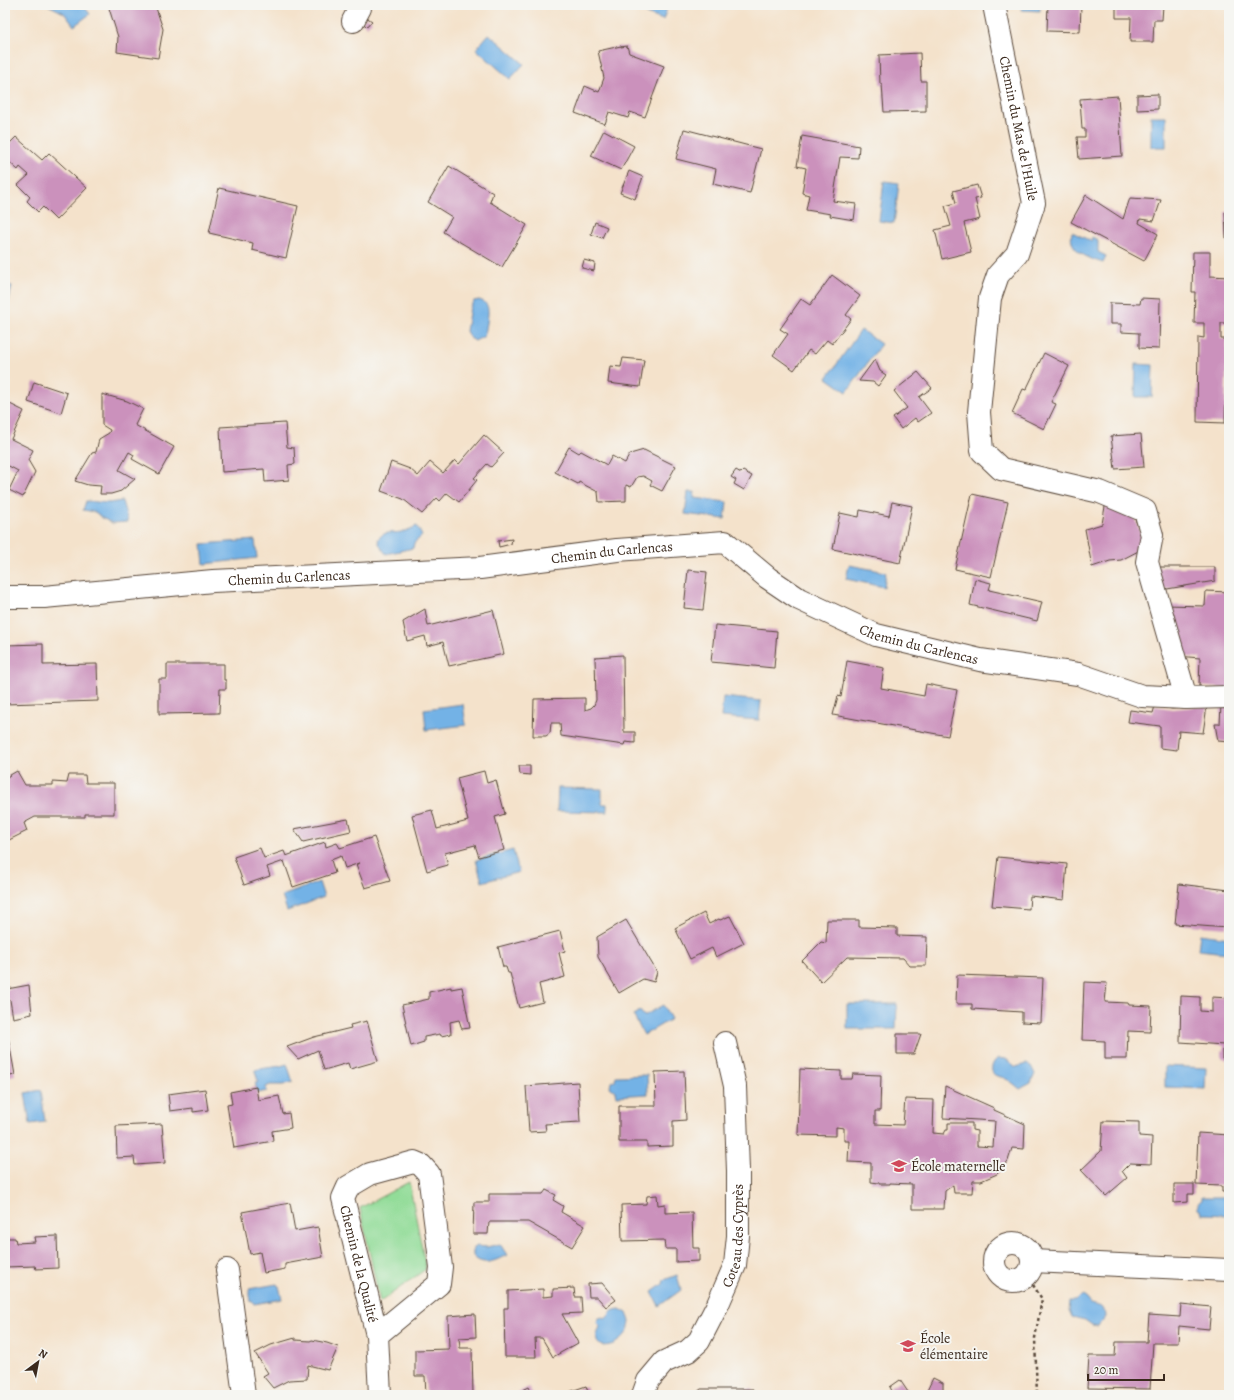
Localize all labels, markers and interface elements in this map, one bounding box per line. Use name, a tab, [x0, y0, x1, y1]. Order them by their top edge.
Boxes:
street label: Chemin du Mas de l'Huile	[995, 54, 1042, 203]
street label: Chemin du Carlencas	[550, 537, 674, 569]
street label: Chemin du Carlencas	[228, 565, 351, 590]
street label: Chemin du Carlencas	[856, 620, 980, 669]
school or university icon: École maternelle	[890, 1157, 908, 1175]
place label: École maternelle	[911, 1157, 1006, 1176]
street label: Coteau des Cyprès	[717, 1184, 748, 1291]
street label: Chemin de la Qualité	[335, 1203, 383, 1325]
place label: École élémentaire	[920, 1329, 988, 1364]
school or university icon: École élémentaire	[899, 1337, 917, 1355]
north arrow	[18, 1342, 58, 1382]
text: N	[36, 1345, 50, 1362]
scale bar	[1088, 1356, 1164, 1382]
text: 20 m	[1094, 1362, 1118, 1378]

